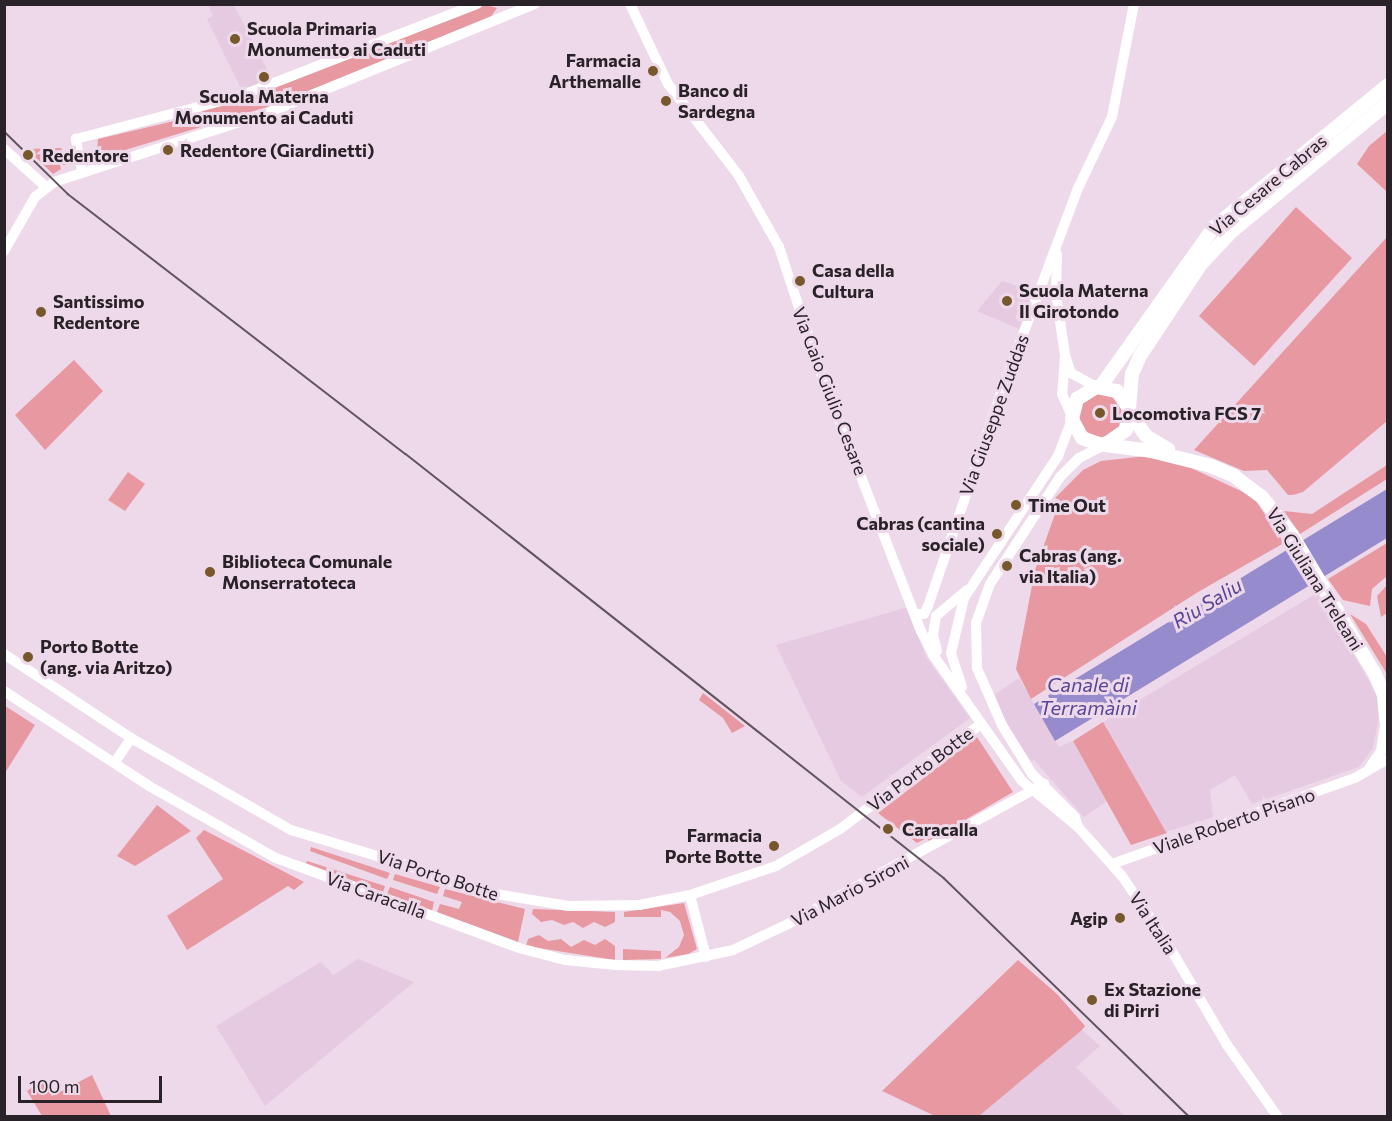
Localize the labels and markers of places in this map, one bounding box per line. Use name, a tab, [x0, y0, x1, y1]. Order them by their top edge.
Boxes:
place label: Scuola Primaria Monumento ai Caduti	[247, 18, 426, 60]
marker: Scuola Primaria Monumento ai Caduti	[228, 32, 242, 46]
place label: Farmacia Arthemalle	[549, 50, 641, 92]
marker: Farmacia Arthemalle	[646, 64, 660, 78]
marker: Scuola Materna Monumento ai Caduti	[257, 70, 271, 84]
place label: Banco di Sardegna	[678, 80, 755, 122]
place label: Scuola Materna Monumento ai Caduti	[174, 86, 354, 128]
marker: Banco di Sardegna	[659, 94, 673, 108]
place label: Redentore (Giardinetti)	[180, 139, 375, 161]
marker: Redentore (Giardinetti)	[161, 143, 175, 157]
place label: Redentore	[42, 144, 129, 166]
marker: Redentore	[19, 146, 37, 164]
place label: Casa della Cultura	[812, 260, 894, 302]
marker: Casa della Cultura	[793, 274, 807, 288]
place label: Scuola Materna Il Girotondo	[1019, 280, 1148, 322]
place label: Santissimo Redentore	[53, 291, 145, 334]
marker: Scuola Materna Il Girotondo	[1000, 294, 1014, 308]
marker: Santissimo Redentore	[34, 305, 48, 319]
place label: Locomotiva FCS 7	[1112, 402, 1261, 424]
marker: Locomotiva FCS 7	[1093, 406, 1107, 420]
place label: Time Out	[1028, 494, 1106, 516]
marker: Time Out	[1009, 498, 1023, 512]
place label: Cabras (cantina sociale)	[856, 513, 985, 556]
marker: Cabras (cantina sociale)	[990, 527, 1004, 541]
place label: Cabras (ang. via Italia)	[1019, 545, 1122, 588]
place label: Biblioteca Comunale Monserratoteca	[222, 551, 392, 594]
marker: Cabras (ang. via Italia)	[1000, 559, 1014, 573]
marker: Biblioteca Comunale Monserratoteca	[203, 565, 217, 579]
place label: Porto Botte (ang. via Aritzo)	[40, 636, 172, 678]
marker: Porto Botte (ang. via Aritzo)	[21, 650, 35, 664]
place label: Caracalla	[902, 818, 978, 840]
marker: Caracalla	[879, 820, 897, 838]
place label: Farmacia Porte Botte	[665, 825, 762, 868]
marker: Farmacia Porte Botte	[767, 839, 781, 853]
place label: Agip	[1070, 907, 1108, 929]
marker: Agip	[1113, 911, 1127, 925]
place label: Ex Stazione di Pirri	[1104, 979, 1201, 1022]
marker: Ex Stazione di Pirri	[1085, 993, 1099, 1007]

